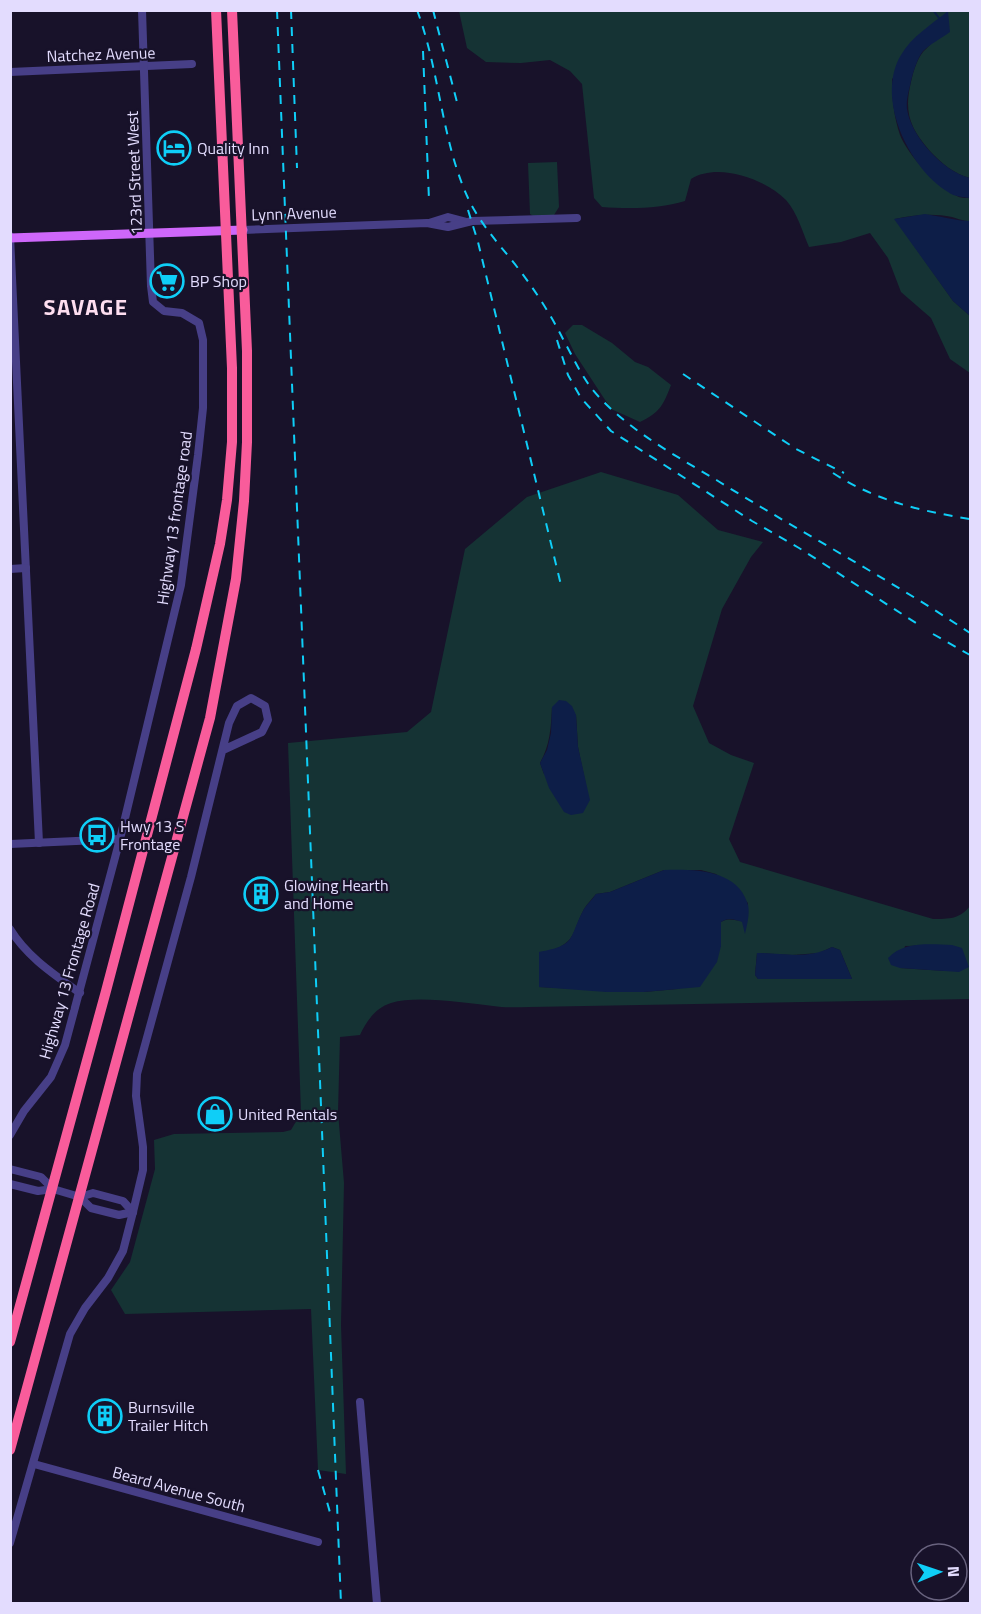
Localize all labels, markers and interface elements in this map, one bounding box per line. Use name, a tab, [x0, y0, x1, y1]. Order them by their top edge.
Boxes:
street label: Natchez Avenue	[46, 40, 156, 68]
street label: 123rd Street West	[120, 110, 148, 235]
hotel icon: Quality Inn	[156, 130, 192, 166]
place label: Quality Inn	[197, 136, 269, 160]
street label: Lynn Avenue	[251, 200, 337, 226]
supermarket icon: BP Shop	[149, 263, 185, 299]
place label: BP Shop	[190, 269, 247, 293]
district label: SAVAGE	[44, 290, 128, 324]
street label: Highway 13 frontage road	[150, 430, 198, 606]
place label: Hwy 13 S Frontage	[120, 814, 184, 856]
bus stop icon: Hwy 13 S Frontage	[79, 817, 115, 853]
place label: Glowing Hearth and Home	[284, 873, 389, 915]
building icon: Glowing Hearth and Home	[243, 876, 279, 912]
street label: Highway 13 Frontage Road	[32, 880, 106, 1062]
shop icon: United Rentals	[197, 1096, 233, 1132]
place label: United Rentals	[238, 1102, 337, 1126]
place label: Burnsville Trailer Hitch	[128, 1395, 208, 1437]
building icon: Burnsville Trailer Hitch	[87, 1398, 123, 1434]
street label: Beard Avenue South	[110, 1460, 248, 1518]
north arrow	[909, 1542, 969, 1602]
text: N	[942, 1566, 966, 1577]

